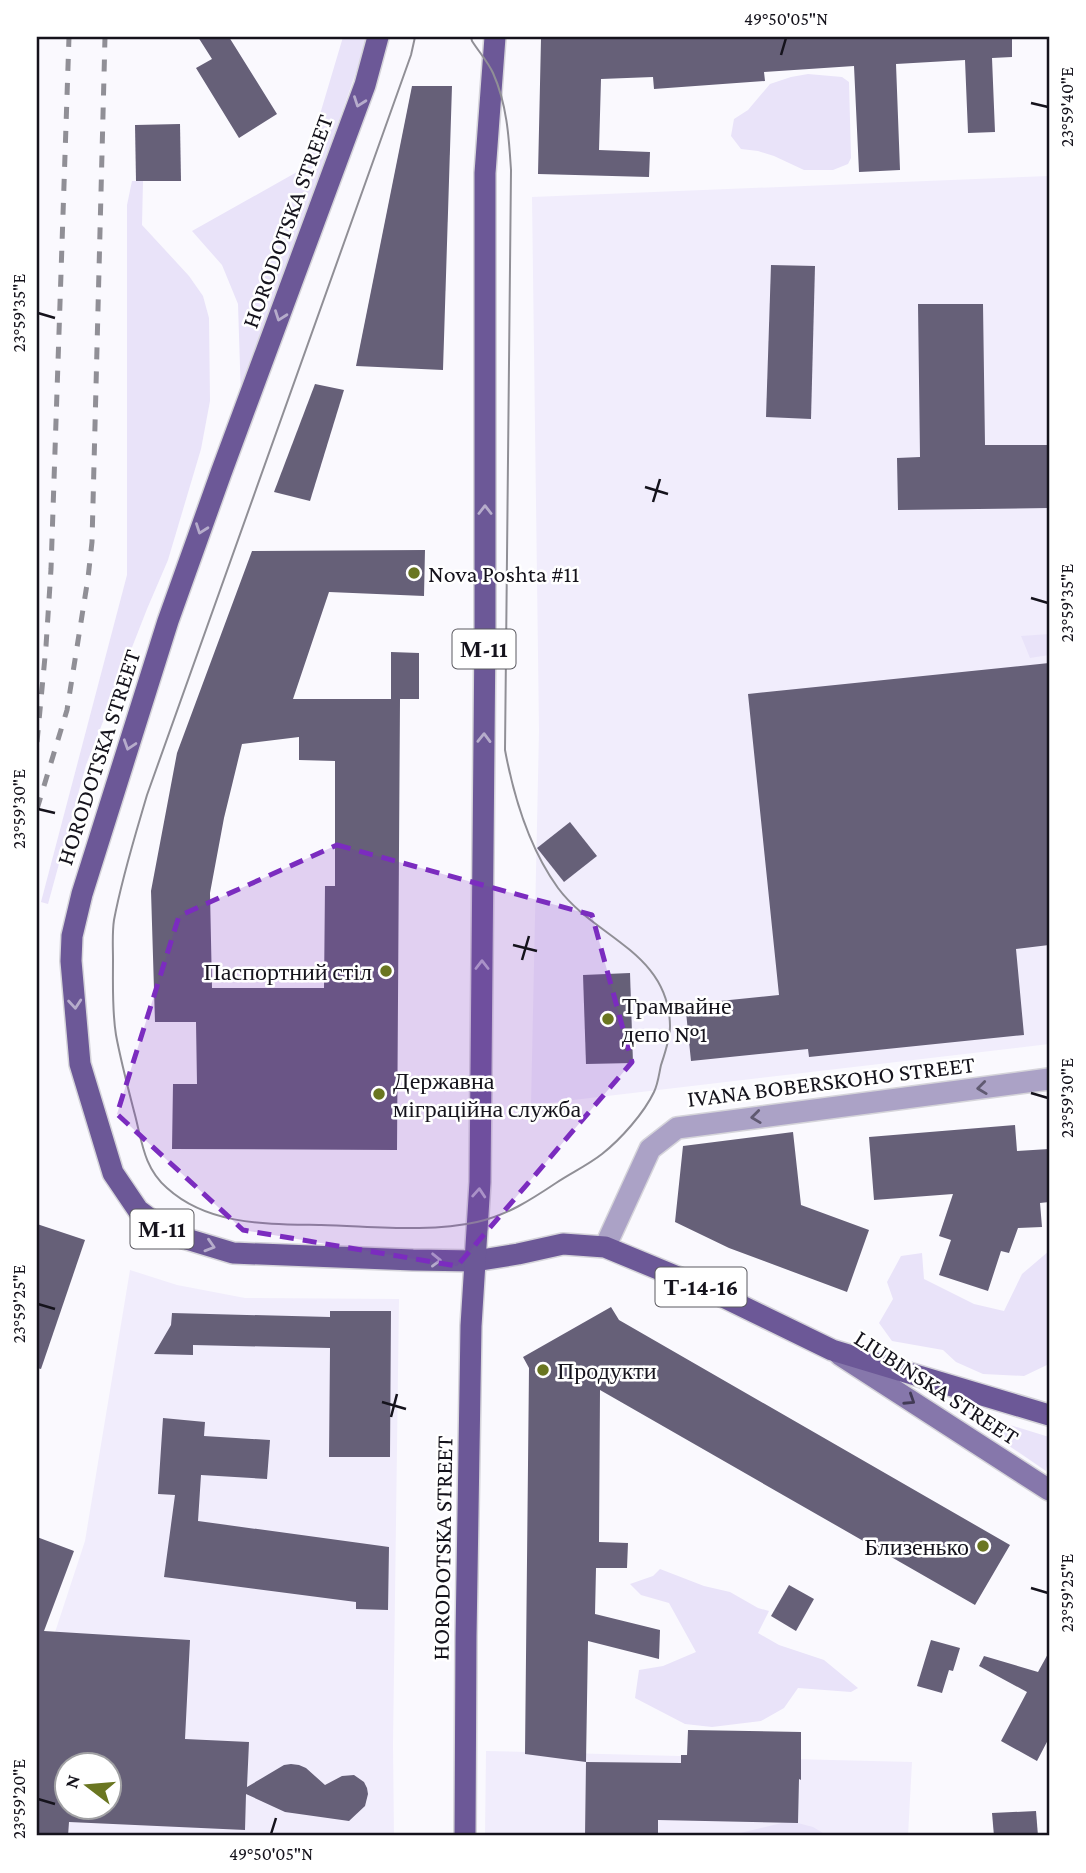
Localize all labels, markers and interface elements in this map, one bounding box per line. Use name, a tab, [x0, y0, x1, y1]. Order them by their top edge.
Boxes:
text: 49°50'05"N	[744, 9, 828, 29]
text: 23°59'40"E	[1057, 67, 1077, 147]
one-way arrow	[353, 96, 367, 108]
street label: HORODOTSKA STREET	[236, 111, 338, 331]
text: 23°59'35"E	[9, 274, 29, 352]
one-way arrow	[274, 309, 288, 321]
one-way arrow	[477, 504, 493, 515]
one-way arrow	[195, 522, 209, 535]
place label: Nova Poshta #11	[428, 560, 580, 587]
text: 23°59'35"E	[1057, 564, 1077, 642]
marker: Nova Poshta #11	[406, 565, 422, 581]
road number: М-11	[452, 629, 516, 668]
street label: HORODOTSKA STREET	[50, 646, 146, 868]
one-way arrow	[476, 732, 491, 743]
one-way arrow	[123, 738, 137, 750]
text: 23°59'30"E	[9, 769, 29, 849]
place label: Паспортний стіл	[204, 958, 372, 985]
one-way arrow	[474, 959, 490, 970]
marker: Паспортний стіл	[378, 963, 394, 979]
place label: Трамвайне депо №1	[622, 992, 732, 1047]
one-way arrow	[67, 998, 82, 1010]
marker: Трамвайне депо №1	[600, 1011, 616, 1027]
street label: IVANA BOBERSKOHO STREET	[686, 1050, 976, 1112]
text: 23°59'30"E	[1057, 1058, 1077, 1138]
place label: Державна міграційна служба	[393, 1067, 581, 1122]
one-way arrow	[976, 1080, 987, 1095]
marker: Державна міграційна служба	[371, 1086, 387, 1102]
one-way arrow	[750, 1110, 762, 1125]
one-way arrow	[471, 1187, 486, 1198]
road number: М-11	[130, 1210, 194, 1248]
one-way arrow	[204, 1238, 216, 1253]
one-way arrow	[432, 1252, 442, 1268]
text: 23°59'25"E	[9, 1264, 29, 1343]
road number: Т-14-16	[656, 1268, 746, 1306]
street label: LIUBINSKA STREET	[850, 1324, 1024, 1450]
place label: Продукти	[557, 1357, 657, 1384]
marker: Продукти	[535, 1362, 551, 1378]
one-way arrow	[903, 1392, 916, 1405]
street label: HORODOTSKA STREET	[427, 1435, 457, 1661]
place label: Близенько	[864, 1533, 969, 1560]
marker: Близенько	[975, 1538, 991, 1554]
text: 23°59'25"E	[1057, 1553, 1077, 1632]
north arrow	[52, 1750, 122, 1820]
text: 23°59'20"E	[9, 1759, 29, 1839]
text: N	[60, 1772, 84, 1791]
text: 49°50'05"N	[229, 1844, 313, 1864]

